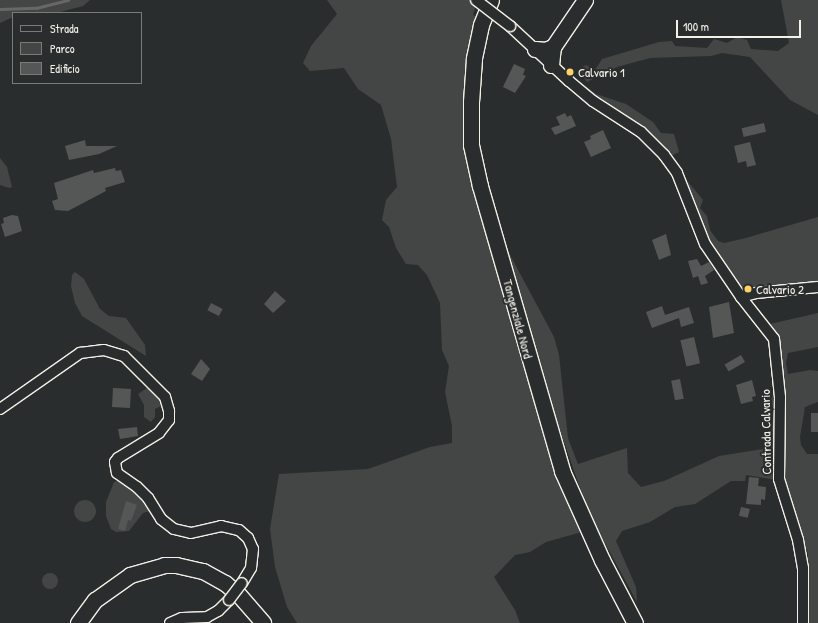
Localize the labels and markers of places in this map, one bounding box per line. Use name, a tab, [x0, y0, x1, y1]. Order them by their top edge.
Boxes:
place label: Calvario 1	[578, 64, 625, 80]
marker: Calvario 1	[565, 67, 575, 77]
place label: Calvario 2	[756, 281, 804, 297]
marker: Calvario 2	[743, 284, 753, 294]

